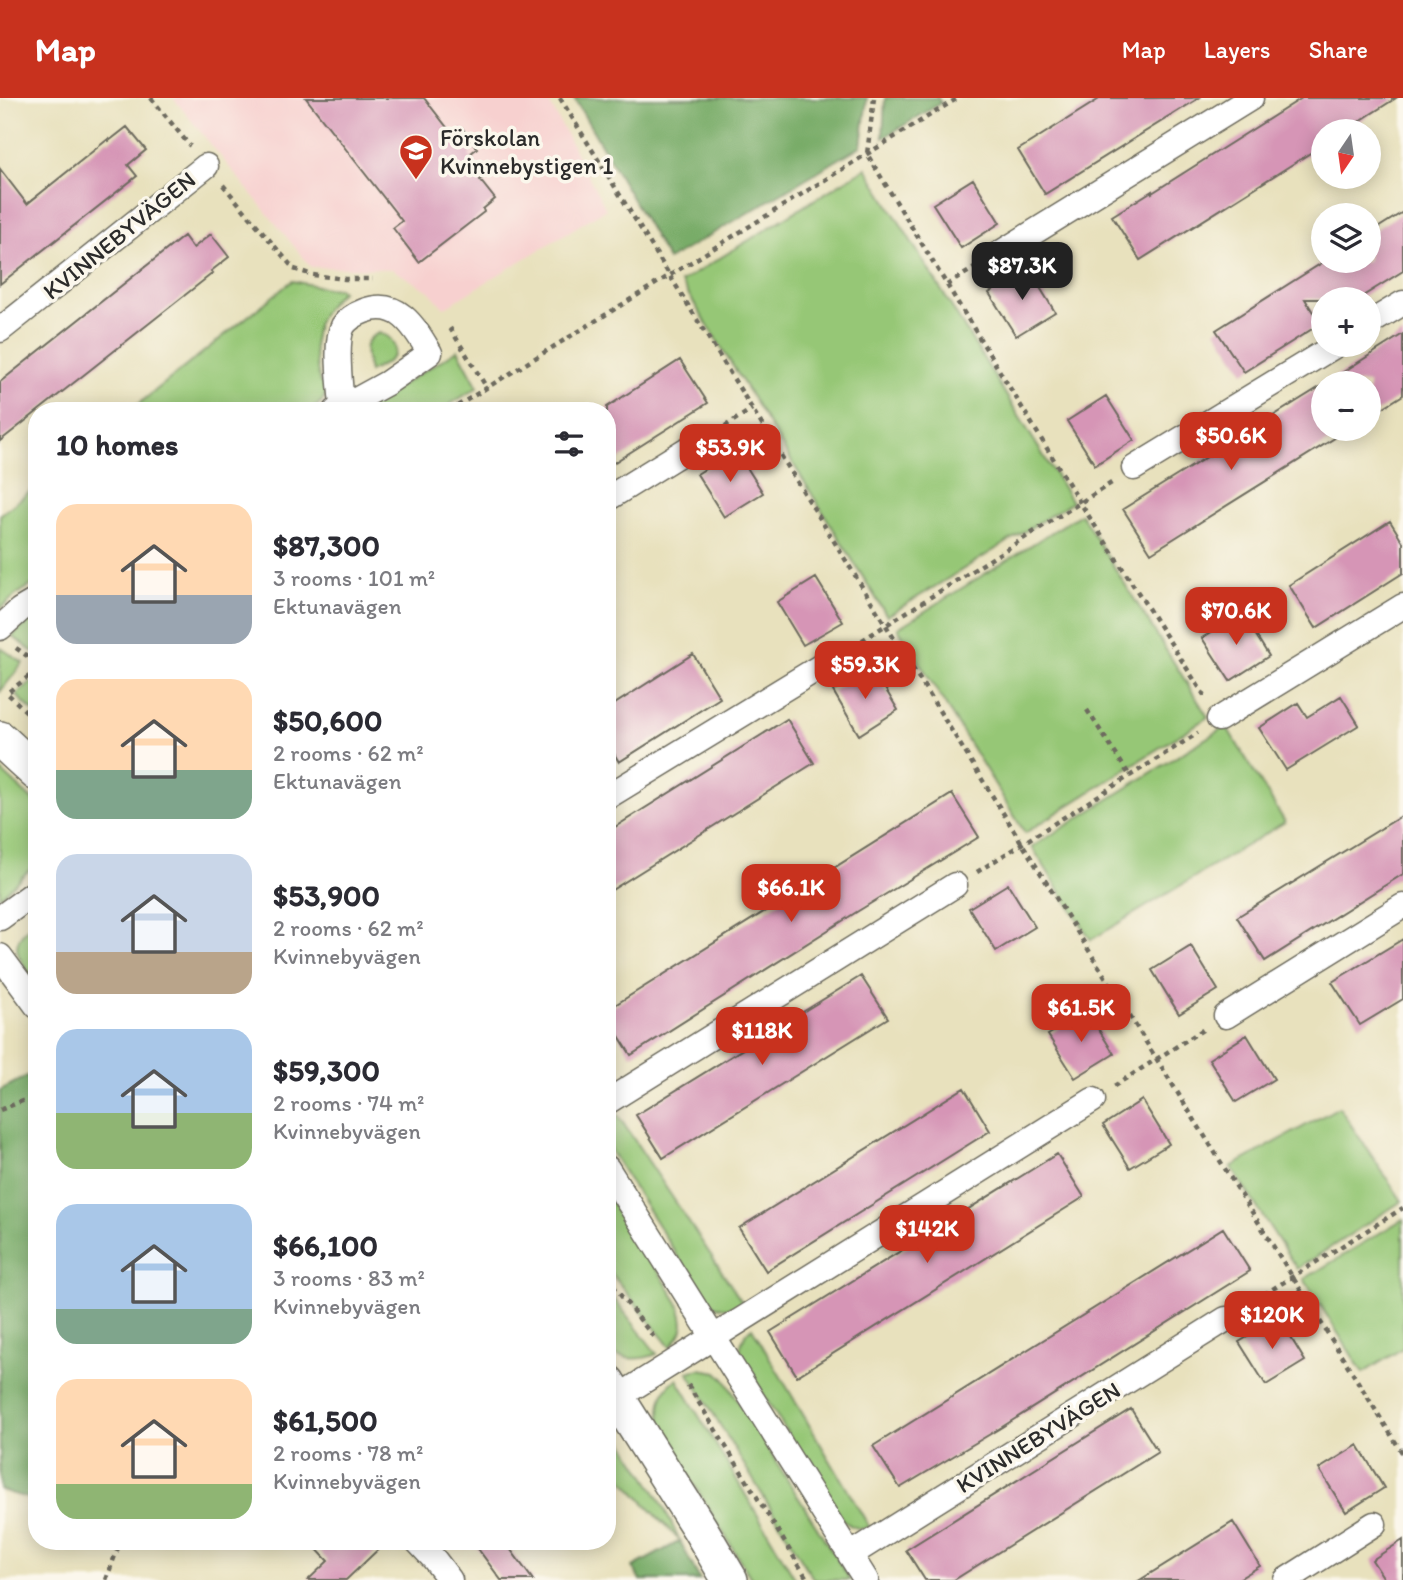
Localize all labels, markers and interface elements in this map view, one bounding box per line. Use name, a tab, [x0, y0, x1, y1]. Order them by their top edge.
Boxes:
text: Map	[35, 30, 96, 69]
text: Map	[1122, 35, 1166, 64]
text: Layers	[1204, 35, 1271, 64]
text: Share	[1309, 35, 1368, 64]
north arrow	[1311, 119, 1381, 189]
map controls	[1311, 119, 1381, 441]
place label: Förskolan Kvinnebystigen 1	[440, 123, 614, 180]
school or university icon: Förskolan Kvinnebystigen 1	[397, 132, 435, 181]
street label: KVINNEBYVÄGEN	[37, 165, 201, 305]
button: layers	[1311, 203, 1381, 273]
pin: $87.3K	[965, 242, 1079, 302]
text: $87.3K	[988, 251, 1056, 279]
button: +	[1311, 287, 1381, 357]
button: −	[1311, 371, 1381, 441]
pin: $50.6K	[1174, 412, 1288, 472]
text: $50.6K	[1196, 421, 1266, 449]
pin: $53.9K	[673, 424, 787, 484]
icon: filters	[550, 425, 588, 463]
text: 10 homes	[56, 426, 179, 463]
text: $53.9K	[696, 433, 764, 461]
text: $87,300	[273, 527, 380, 564]
icon: home	[112, 532, 196, 616]
text: 3 rooms · 101 m²	[273, 564, 435, 592]
pin: $70.6K	[1179, 588, 1293, 647]
text: Ektunavägen	[273, 592, 402, 620]
text: $70.6K	[1201, 596, 1271, 624]
pin: $59.3K	[808, 642, 922, 701]
text: $59.3K	[831, 650, 899, 678]
text: $50,600	[273, 702, 382, 739]
icon: home	[112, 707, 196, 791]
text: 2 rooms · 62 m²	[273, 739, 424, 767]
text: Ektunavägen	[273, 767, 402, 795]
pin: $66.1K	[734, 864, 848, 924]
text: $66.1K	[757, 873, 825, 901]
text: $53,900	[273, 877, 380, 914]
icon: home	[112, 882, 196, 966]
text: 2 rooms · 62 m²	[273, 914, 424, 942]
text: Kvinnebyvägen	[273, 942, 421, 970]
pin: $61.5K	[1024, 984, 1138, 1044]
text: $61.5K	[1048, 993, 1114, 1021]
pin: $118K	[713, 1007, 811, 1067]
text: $118K	[732, 1016, 792, 1044]
text: $59,300	[273, 1052, 380, 1089]
icon: home	[112, 1057, 196, 1141]
text: 2 rooms · 74 m²	[273, 1089, 425, 1117]
text: Kvinnebyvägen	[273, 1117, 421, 1145]
pin: $142K	[878, 1206, 976, 1265]
text: $142K	[896, 1214, 958, 1242]
text: $66,100	[273, 1227, 378, 1264]
icon: home	[112, 1232, 196, 1316]
text: 3 rooms · 83 m²	[273, 1264, 425, 1292]
text: Kvinnebyvägen	[273, 1292, 421, 1320]
pin: $120K	[1223, 1292, 1321, 1351]
text: $120K	[1240, 1300, 1304, 1328]
street label: KVINNEBYVÄGEN	[951, 1375, 1125, 1499]
text: $61,500	[273, 1402, 378, 1439]
icon: home	[112, 1407, 196, 1491]
text: 2 rooms · 78 m²	[273, 1439, 423, 1467]
text: Kvinnebyvägen	[273, 1467, 421, 1495]

